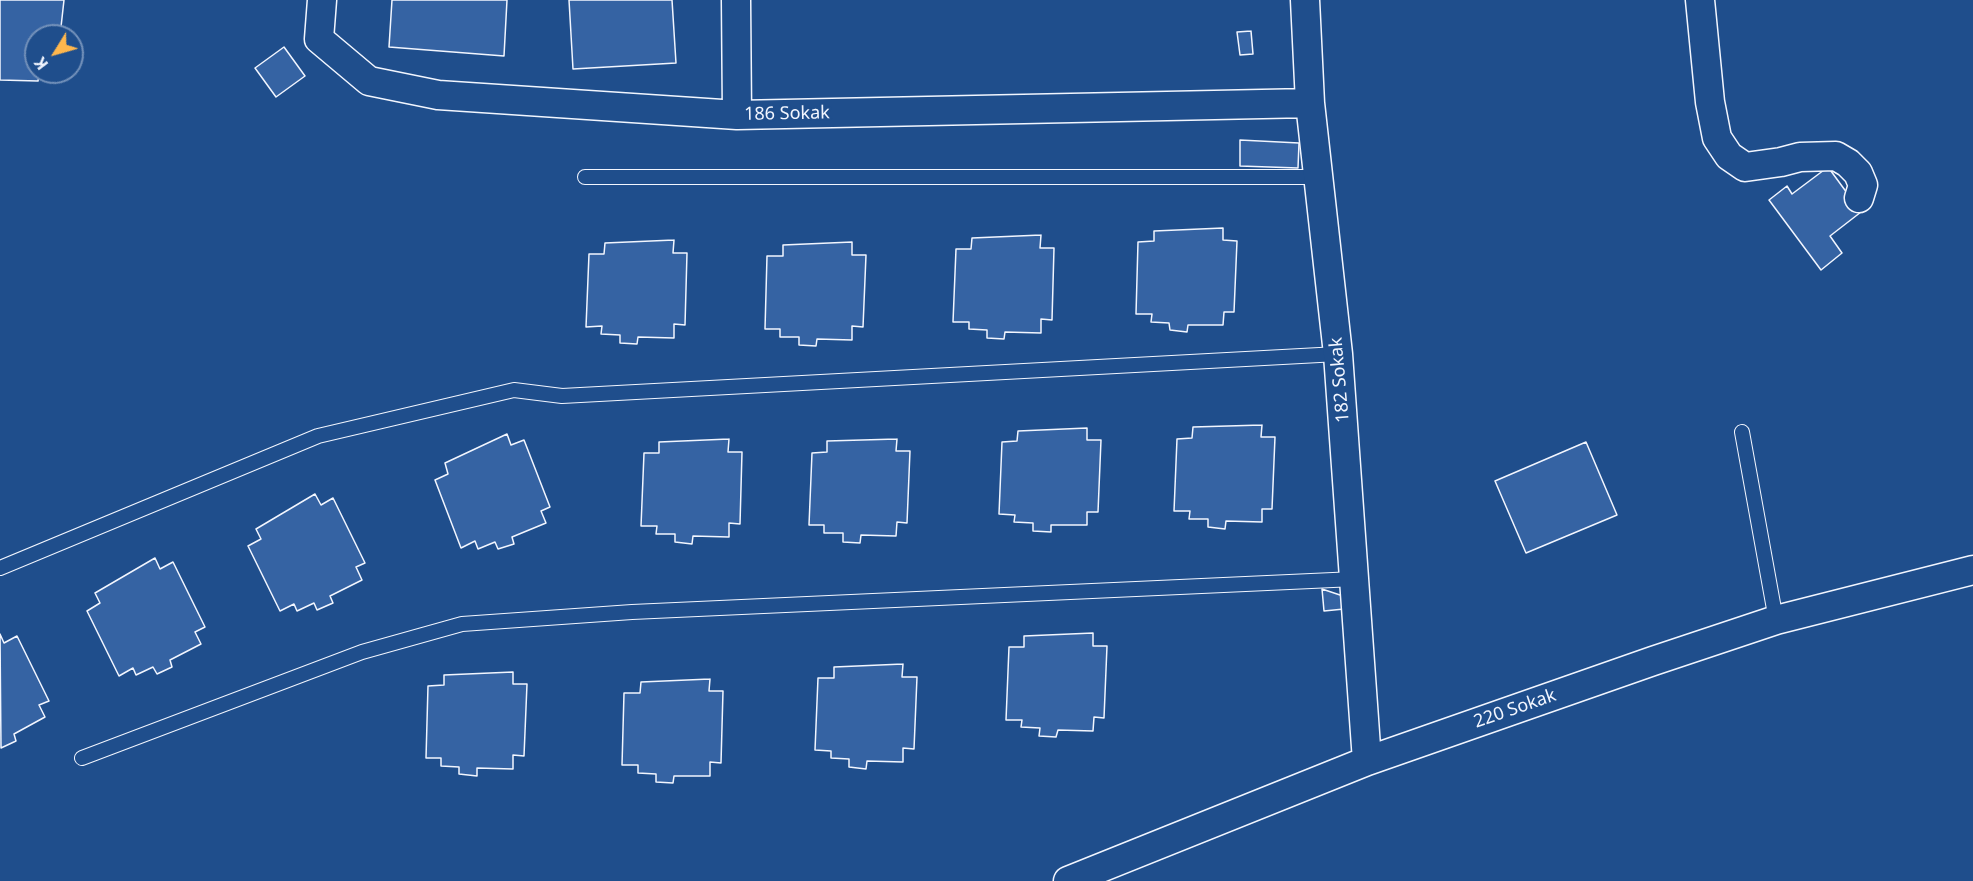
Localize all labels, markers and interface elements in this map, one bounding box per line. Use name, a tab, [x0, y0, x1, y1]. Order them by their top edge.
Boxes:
north arrow	[24, 24, 84, 84]
text: K	[29, 53, 53, 74]
street label: 186 Sokak	[744, 102, 830, 126]
street label: 182 Sokak	[1326, 336, 1354, 424]
street label: 220 Sokak	[1471, 685, 1559, 733]

